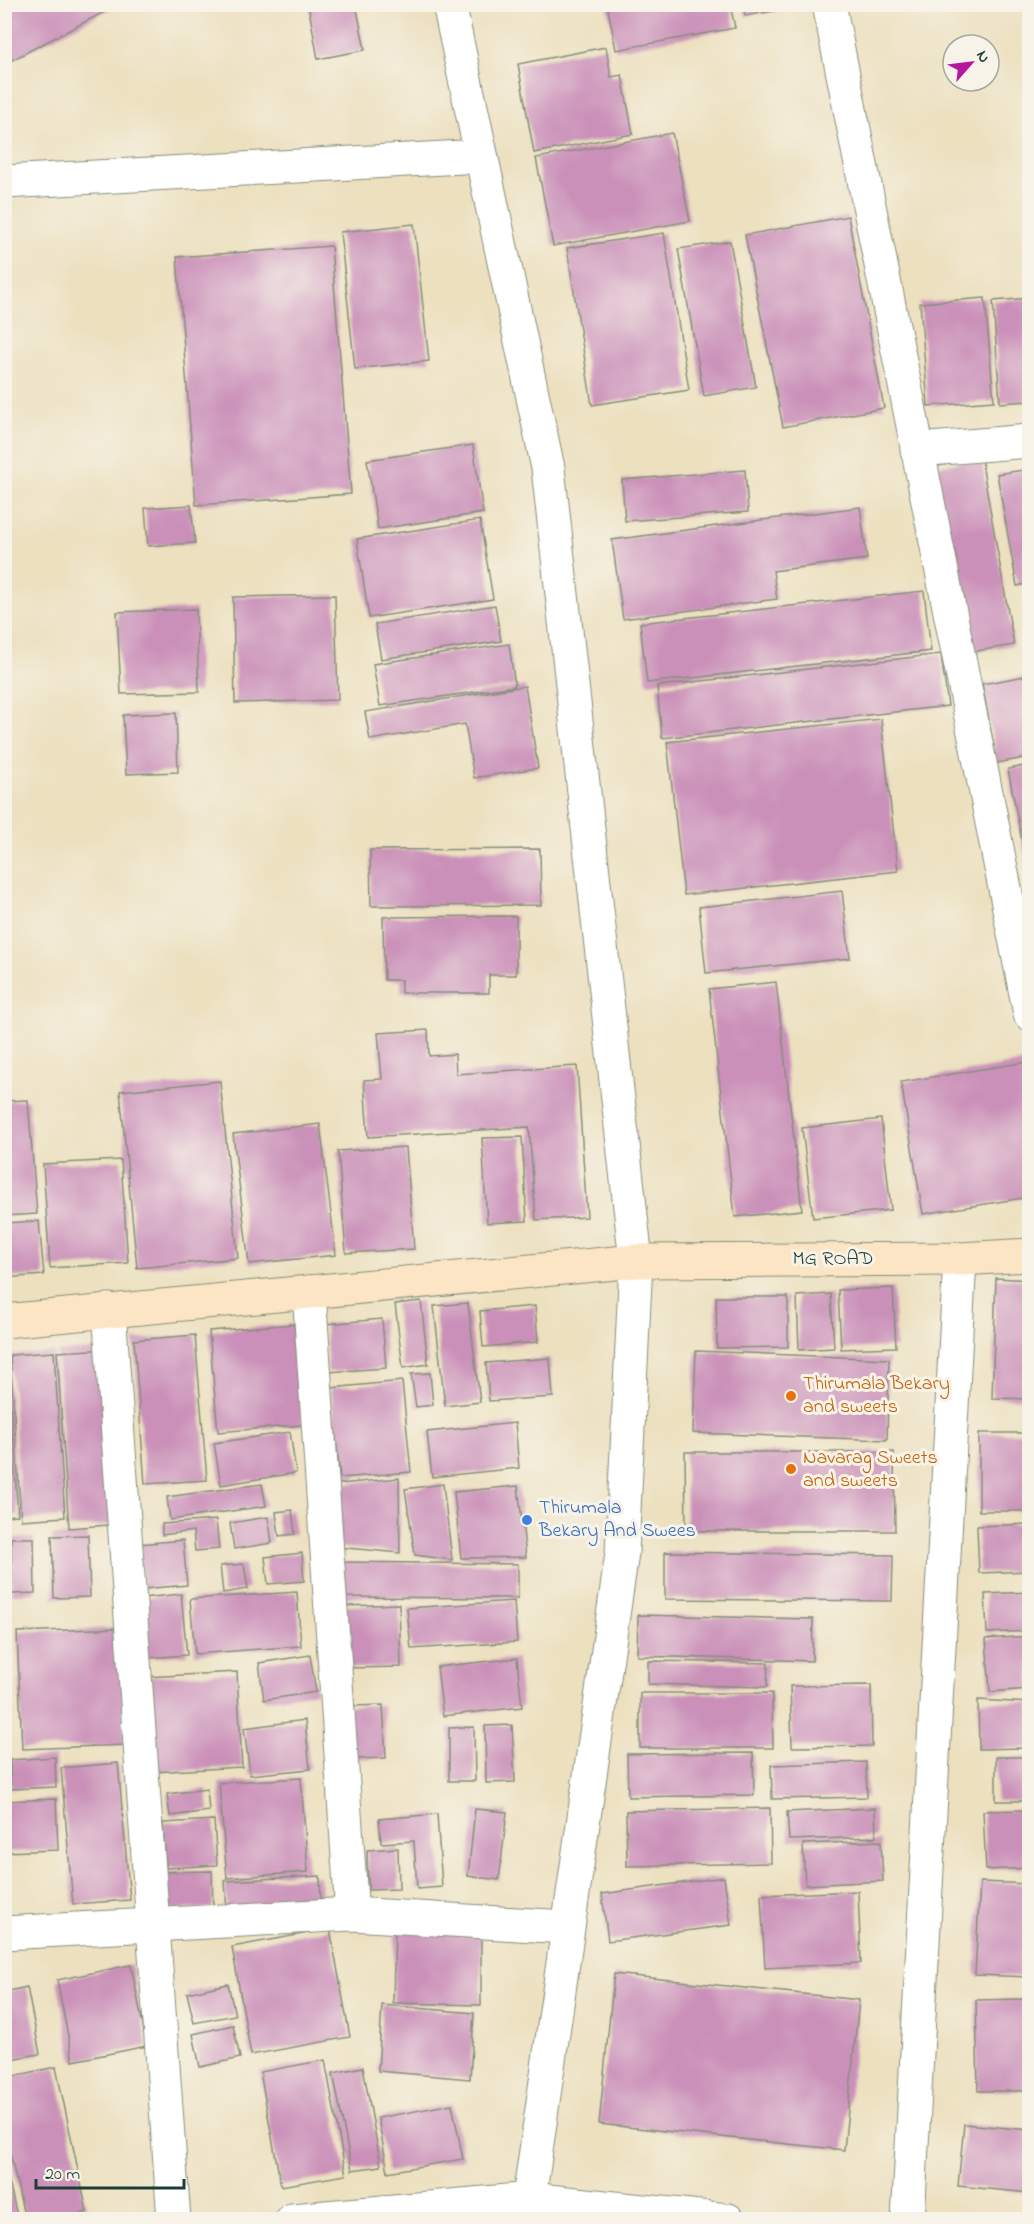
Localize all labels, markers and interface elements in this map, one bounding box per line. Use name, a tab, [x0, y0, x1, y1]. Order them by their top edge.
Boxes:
north arrow	[941, 33, 1001, 93]
text: N	[969, 46, 996, 67]
street label: MG ROAD	[792, 1245, 874, 1274]
place label: Thirumala Bekary and sweets	[803, 1370, 950, 1422]
marker: Thirumala Bekary and sweets	[784, 1389, 798, 1403]
place label: Navarag Sweets and sweets	[803, 1444, 938, 1496]
marker: Navarag Sweets and sweets	[784, 1462, 798, 1476]
place label: Thirumala Bekary And Swees	[538, 1494, 696, 1546]
marker: Thirumala Bekary And Swees	[520, 1513, 534, 1527]
scale bar	[36, 2152, 184, 2190]
text: 20 m	[45, 2162, 80, 2188]

